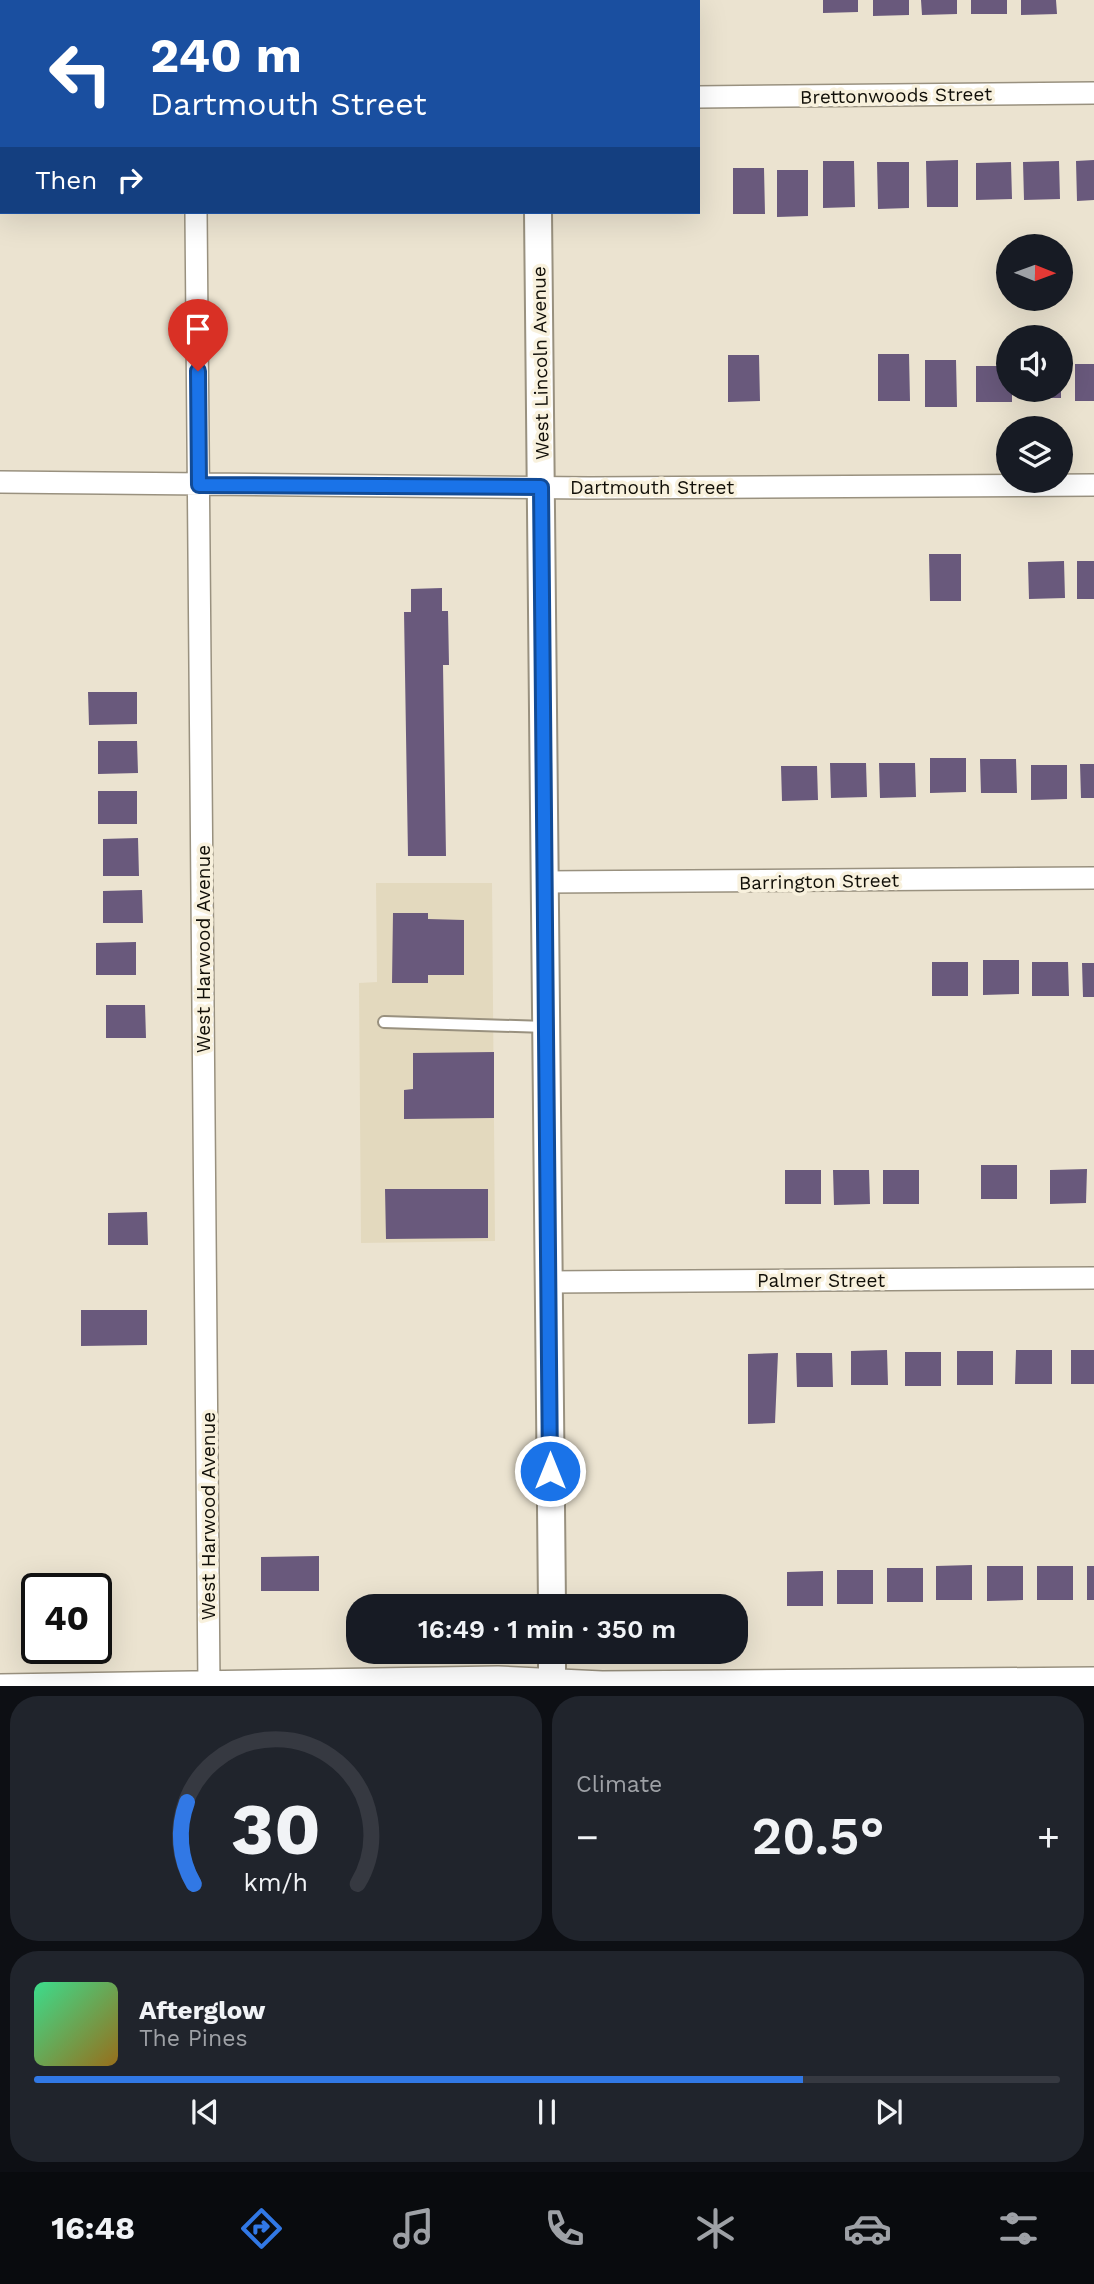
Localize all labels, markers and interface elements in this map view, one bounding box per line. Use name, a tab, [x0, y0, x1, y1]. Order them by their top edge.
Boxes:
text: 240 m	[150, 26, 302, 84]
icon: left	[35, 28, 126, 119]
street label: Brettonwoods Street	[800, 82, 992, 109]
text: Dartmouth Street	[150, 85, 427, 123]
icon: right	[111, 161, 149, 199]
text: Then	[35, 165, 97, 195]
north arrow	[996, 234, 1073, 312]
map controls	[996, 234, 1073, 493]
street label: West Lincoln Avenue	[527, 266, 554, 460]
pin	[168, 299, 228, 371]
icon: arrive	[179, 310, 217, 348]
button: sound	[996, 325, 1073, 402]
button: layers	[996, 416, 1073, 493]
street label: Dartmouth Street	[570, 476, 734, 499]
street label: West Harwood Avenue	[192, 845, 215, 1053]
street label: Barrington Street	[739, 869, 899, 894]
street label: Palmer Street	[757, 1269, 885, 1292]
street label: West Harwood Avenue	[197, 1412, 220, 1620]
position arrow	[513, 1434, 587, 1508]
speed limit sign: 40	[21, 1573, 112, 1664]
text: 16:49 · 1 min · 350 m	[418, 1614, 676, 1644]
text: Climate	[576, 1771, 662, 1798]
text: 30	[231, 1787, 321, 1873]
text: 20.5°	[752, 1806, 884, 1867]
text: −	[576, 1815, 599, 1859]
text: +	[1037, 1815, 1060, 1859]
text: km/h	[244, 1868, 308, 1897]
text: Afterglow	[139, 1995, 265, 2025]
text: The Pines	[139, 2025, 248, 2052]
icon: previous	[186, 2093, 224, 2131]
icon: pause	[528, 2093, 566, 2131]
icon: next	[870, 2093, 908, 2131]
icon: directions	[237, 2204, 286, 2253]
icon: music	[389, 2204, 438, 2253]
icon: phone	[540, 2204, 589, 2253]
icon: climate	[691, 2204, 740, 2253]
icon: car	[843, 2204, 892, 2253]
icon: filters	[994, 2204, 1043, 2253]
text: 16:48	[51, 2209, 135, 2247]

